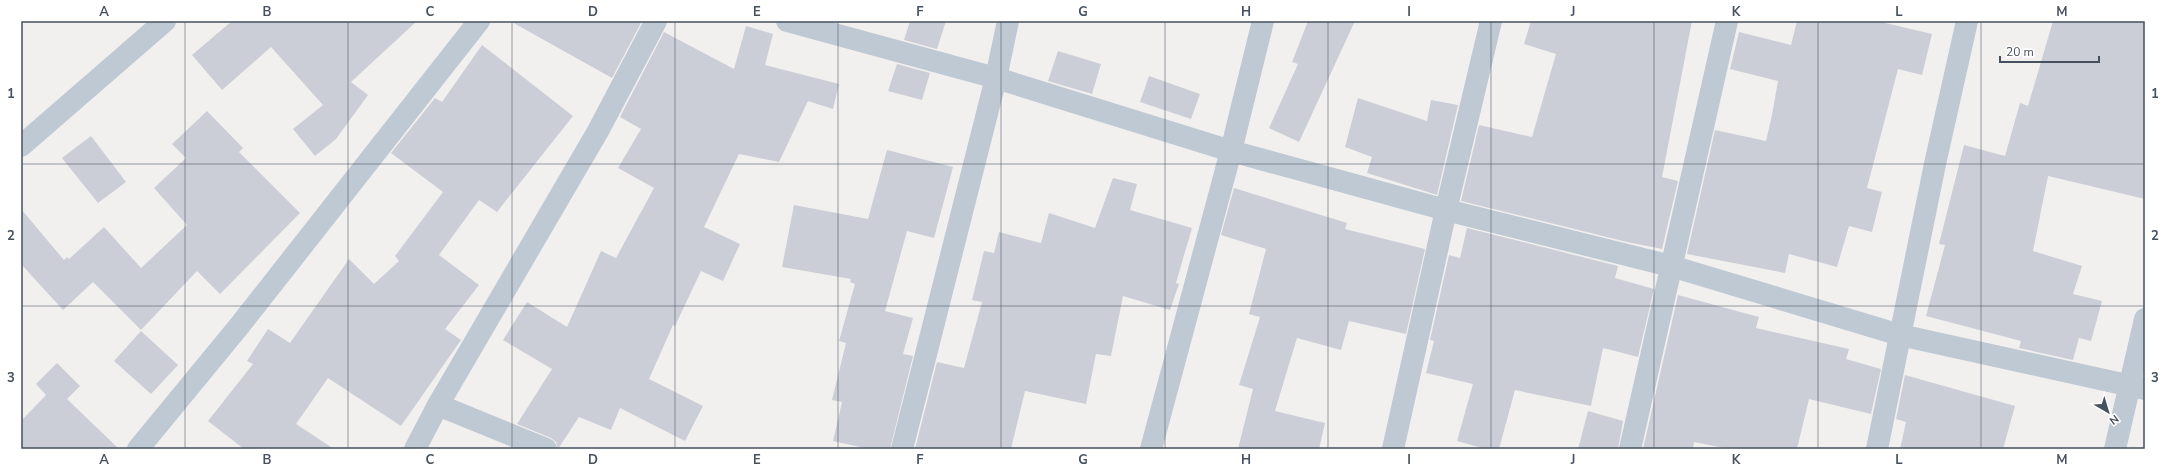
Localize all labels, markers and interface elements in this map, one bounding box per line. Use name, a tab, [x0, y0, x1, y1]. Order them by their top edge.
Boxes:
text: A	[99, 3, 109, 21]
text: B	[263, 3, 272, 21]
text: C	[426, 3, 435, 21]
text: D	[588, 3, 598, 21]
text: E	[753, 3, 761, 21]
text: F	[916, 3, 924, 21]
text: G	[1078, 3, 1088, 21]
text: H	[1241, 3, 1251, 21]
text: I	[1407, 3, 1411, 21]
text: J	[1570, 3, 1575, 21]
text: K	[1732, 3, 1741, 21]
text: L	[1895, 3, 1903, 21]
text: M	[2056, 3, 2068, 21]
scale bar	[2000, 38, 2099, 64]
text: 20 m	[2006, 44, 2034, 60]
text: 1	[7, 85, 15, 103]
text: 1	[2151, 85, 2159, 103]
text: 2	[7, 227, 15, 245]
text: 2	[2151, 227, 2159, 245]
text: 3	[7, 369, 15, 387]
text: 3	[2151, 369, 2159, 387]
north arrow	[2088, 392, 2128, 432]
text: N	[2106, 411, 2122, 428]
text: A	[99, 451, 109, 469]
text: B	[263, 451, 272, 469]
text: C	[426, 451, 435, 469]
text: D	[588, 451, 598, 469]
text: E	[753, 451, 761, 469]
text: F	[916, 451, 924, 469]
text: G	[1078, 451, 1088, 469]
text: H	[1241, 451, 1251, 469]
text: I	[1407, 451, 1411, 469]
text: J	[1570, 451, 1575, 469]
text: K	[1732, 451, 1741, 469]
text: L	[1895, 451, 1903, 469]
text: M	[2056, 451, 2068, 469]

